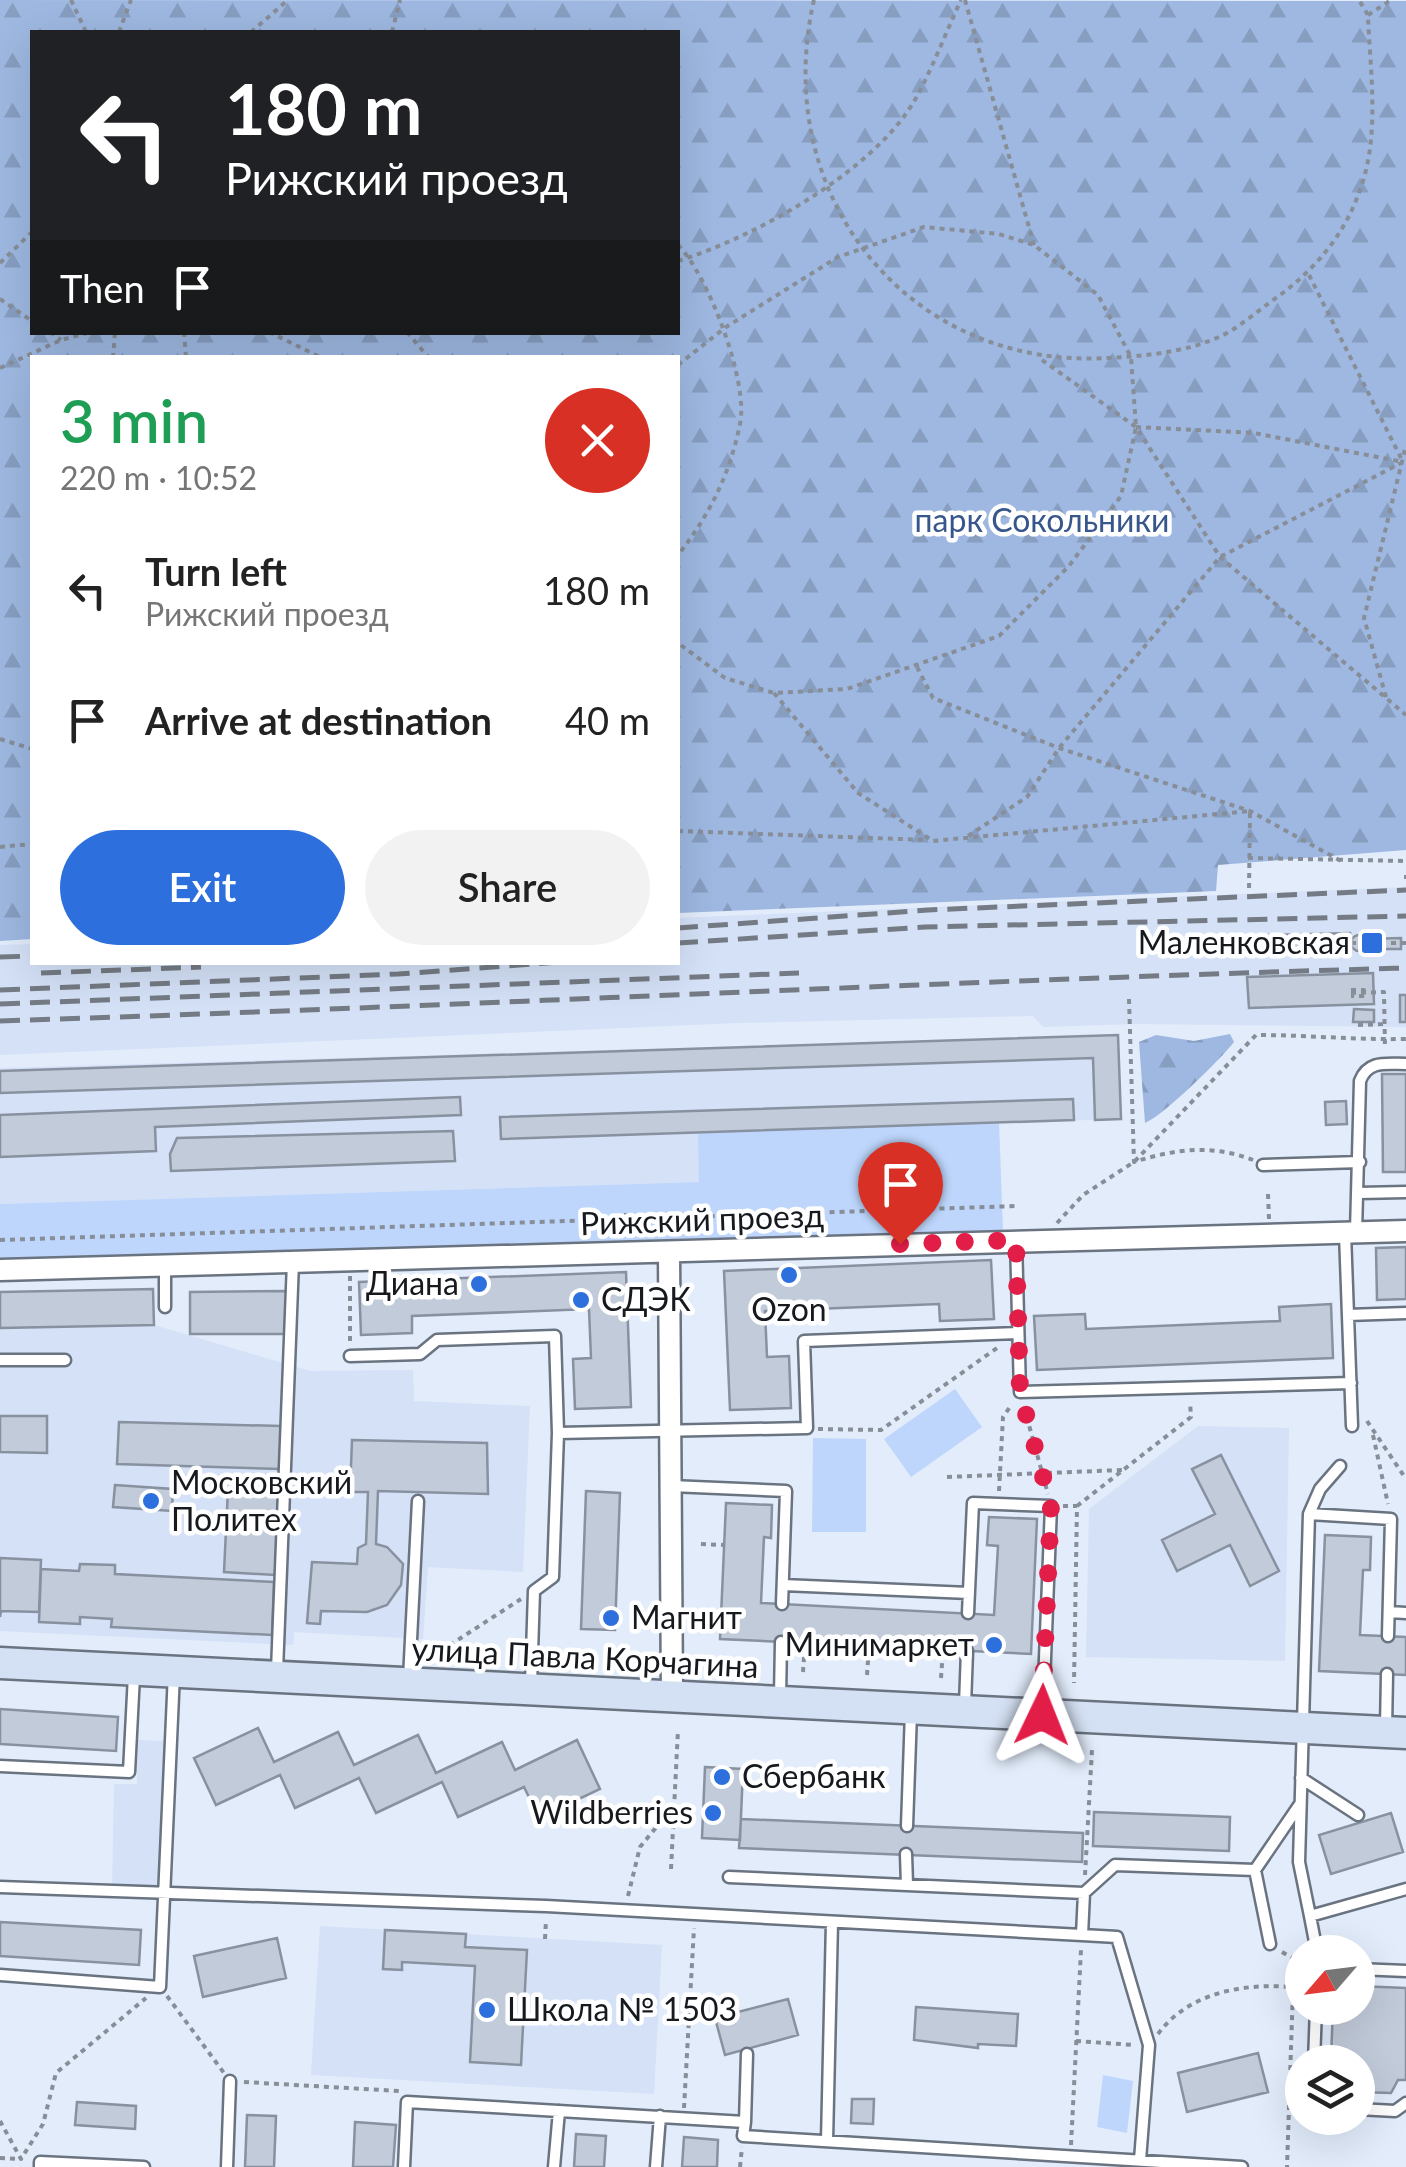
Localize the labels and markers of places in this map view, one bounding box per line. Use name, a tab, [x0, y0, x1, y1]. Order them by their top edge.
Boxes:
place label: Маленковская	[1138, 922, 1350, 961]
marker: Маленковская	[1359, 930, 1385, 956]
pin	[858, 1142, 943, 1245]
place label: Диана	[366, 1263, 459, 1302]
marker: Ozon	[778, 1264, 800, 1286]
marker: Диана	[468, 1273, 490, 1295]
place label: СДЭК	[601, 1279, 691, 1318]
marker: СДЭК	[570, 1289, 592, 1311]
place label: Ozon	[751, 1289, 827, 1328]
place label: Московский Политех	[171, 1462, 352, 1538]
marker: Московский Политех	[140, 1490, 162, 1512]
place label: Магнит	[631, 1597, 742, 1636]
marker: Магнит	[600, 1607, 622, 1629]
place label: Минимаркет	[785, 1624, 974, 1663]
marker: Минимаркет	[983, 1634, 1005, 1656]
place label: Сбербанк	[742, 1756, 886, 1795]
marker: Сбербанк	[711, 1766, 733, 1788]
place label: Wildberries	[530, 1792, 693, 1831]
marker: Wildberries	[702, 1802, 724, 1824]
place label: Школа № 1503	[507, 1989, 737, 2028]
marker: Школа № 1503	[476, 1999, 498, 2021]

